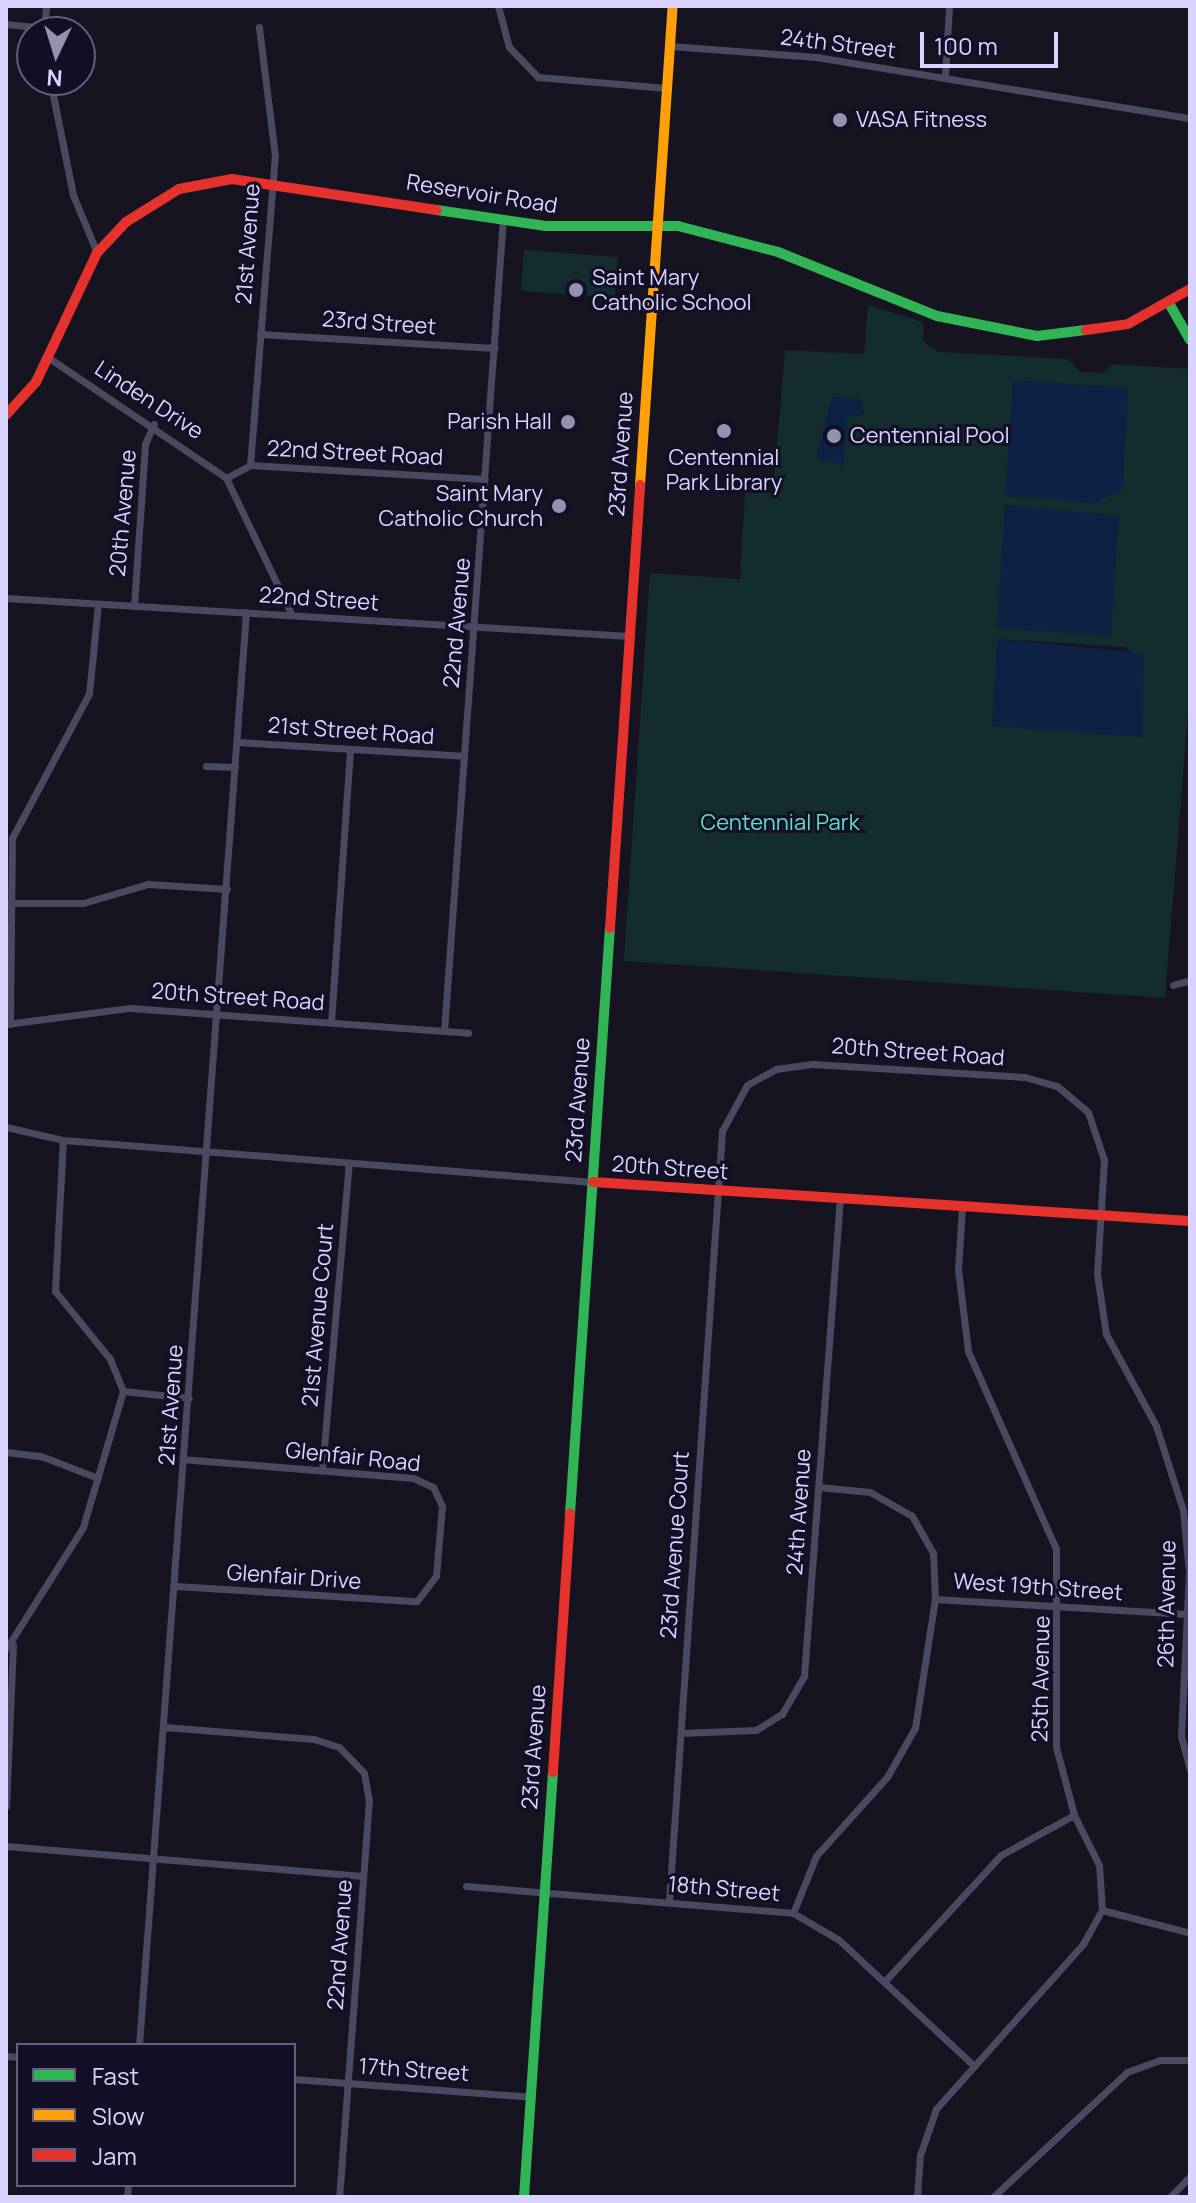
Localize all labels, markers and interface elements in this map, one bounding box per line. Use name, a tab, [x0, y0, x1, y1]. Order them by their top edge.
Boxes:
north arrow	[16, 16, 96, 96]
scale bar	[924, 16, 1062, 66]
street label: 24th Street	[779, 24, 897, 64]
text: 100 m	[934, 29, 998, 62]
text: N	[46, 62, 63, 93]
place label: VASA Fitness	[856, 107, 987, 133]
marker: VASA Fitness	[831, 111, 849, 129]
street label: Reservoir Road	[405, 169, 559, 219]
street label: 21st Avenue	[231, 183, 265, 305]
place label: Saint Mary Catholic School	[592, 264, 752, 316]
marker: Saint Mary Catholic School	[567, 281, 585, 299]
street label: 23rd Street	[321, 306, 437, 340]
street label: Linden Drive	[90, 355, 208, 445]
street label: 23rd Avenue	[603, 391, 639, 517]
place label: Parish Hall	[447, 409, 552, 435]
marker: Parish Hall	[559, 413, 577, 431]
marker: Centennial Park Library	[715, 422, 733, 440]
place label: Centennial Pool	[850, 423, 1010, 449]
marker: Centennial Pool	[825, 427, 843, 445]
street label: 22nd Street Road	[266, 435, 444, 471]
place label: Centennial Park Library	[666, 444, 782, 496]
street label: 20th Avenue	[104, 448, 142, 578]
place label: Saint Mary Catholic Church	[378, 480, 543, 532]
marker: Saint Mary Catholic Church	[550, 497, 568, 515]
street label: 22nd Avenue	[438, 557, 476, 689]
street label: 22nd Street	[258, 582, 380, 616]
street label: 21st Street Road	[267, 712, 435, 750]
park label: Centennial Park	[700, 810, 860, 836]
street label: 20th Street Road	[151, 978, 325, 1016]
street label: 20th Street Road	[831, 1033, 1005, 1071]
street label: 23rd Avenue	[560, 1037, 596, 1163]
street label: 20th Street	[611, 1151, 729, 1185]
street label: 21st Avenue Court	[297, 1222, 339, 1408]
street label: 21st Avenue	[154, 1344, 188, 1466]
street label: Glenfair Road	[284, 1437, 422, 1477]
street label: 24th Avenue	[781, 1448, 817, 1576]
street label: 23rd Avenue Court	[655, 1450, 695, 1640]
street label: 26th Avenue	[1153, 1540, 1181, 1668]
street label: Glenfair Drive	[226, 1559, 362, 1595]
street label: West 19th Street	[952, 1568, 1124, 1606]
street label: 25th Avenue	[1027, 1615, 1055, 1743]
street label: 23rd Avenue	[516, 1684, 552, 1810]
street label: 18th Street	[667, 1871, 781, 1907]
street label: 22nd Avenue	[322, 1879, 358, 2011]
legend	[16, 2043, 296, 2187]
street label: 17th Street	[358, 2053, 470, 2087]
text: Fast	[92, 2059, 139, 2092]
text: Slow	[92, 2099, 145, 2132]
text: Jam	[92, 2139, 137, 2172]

